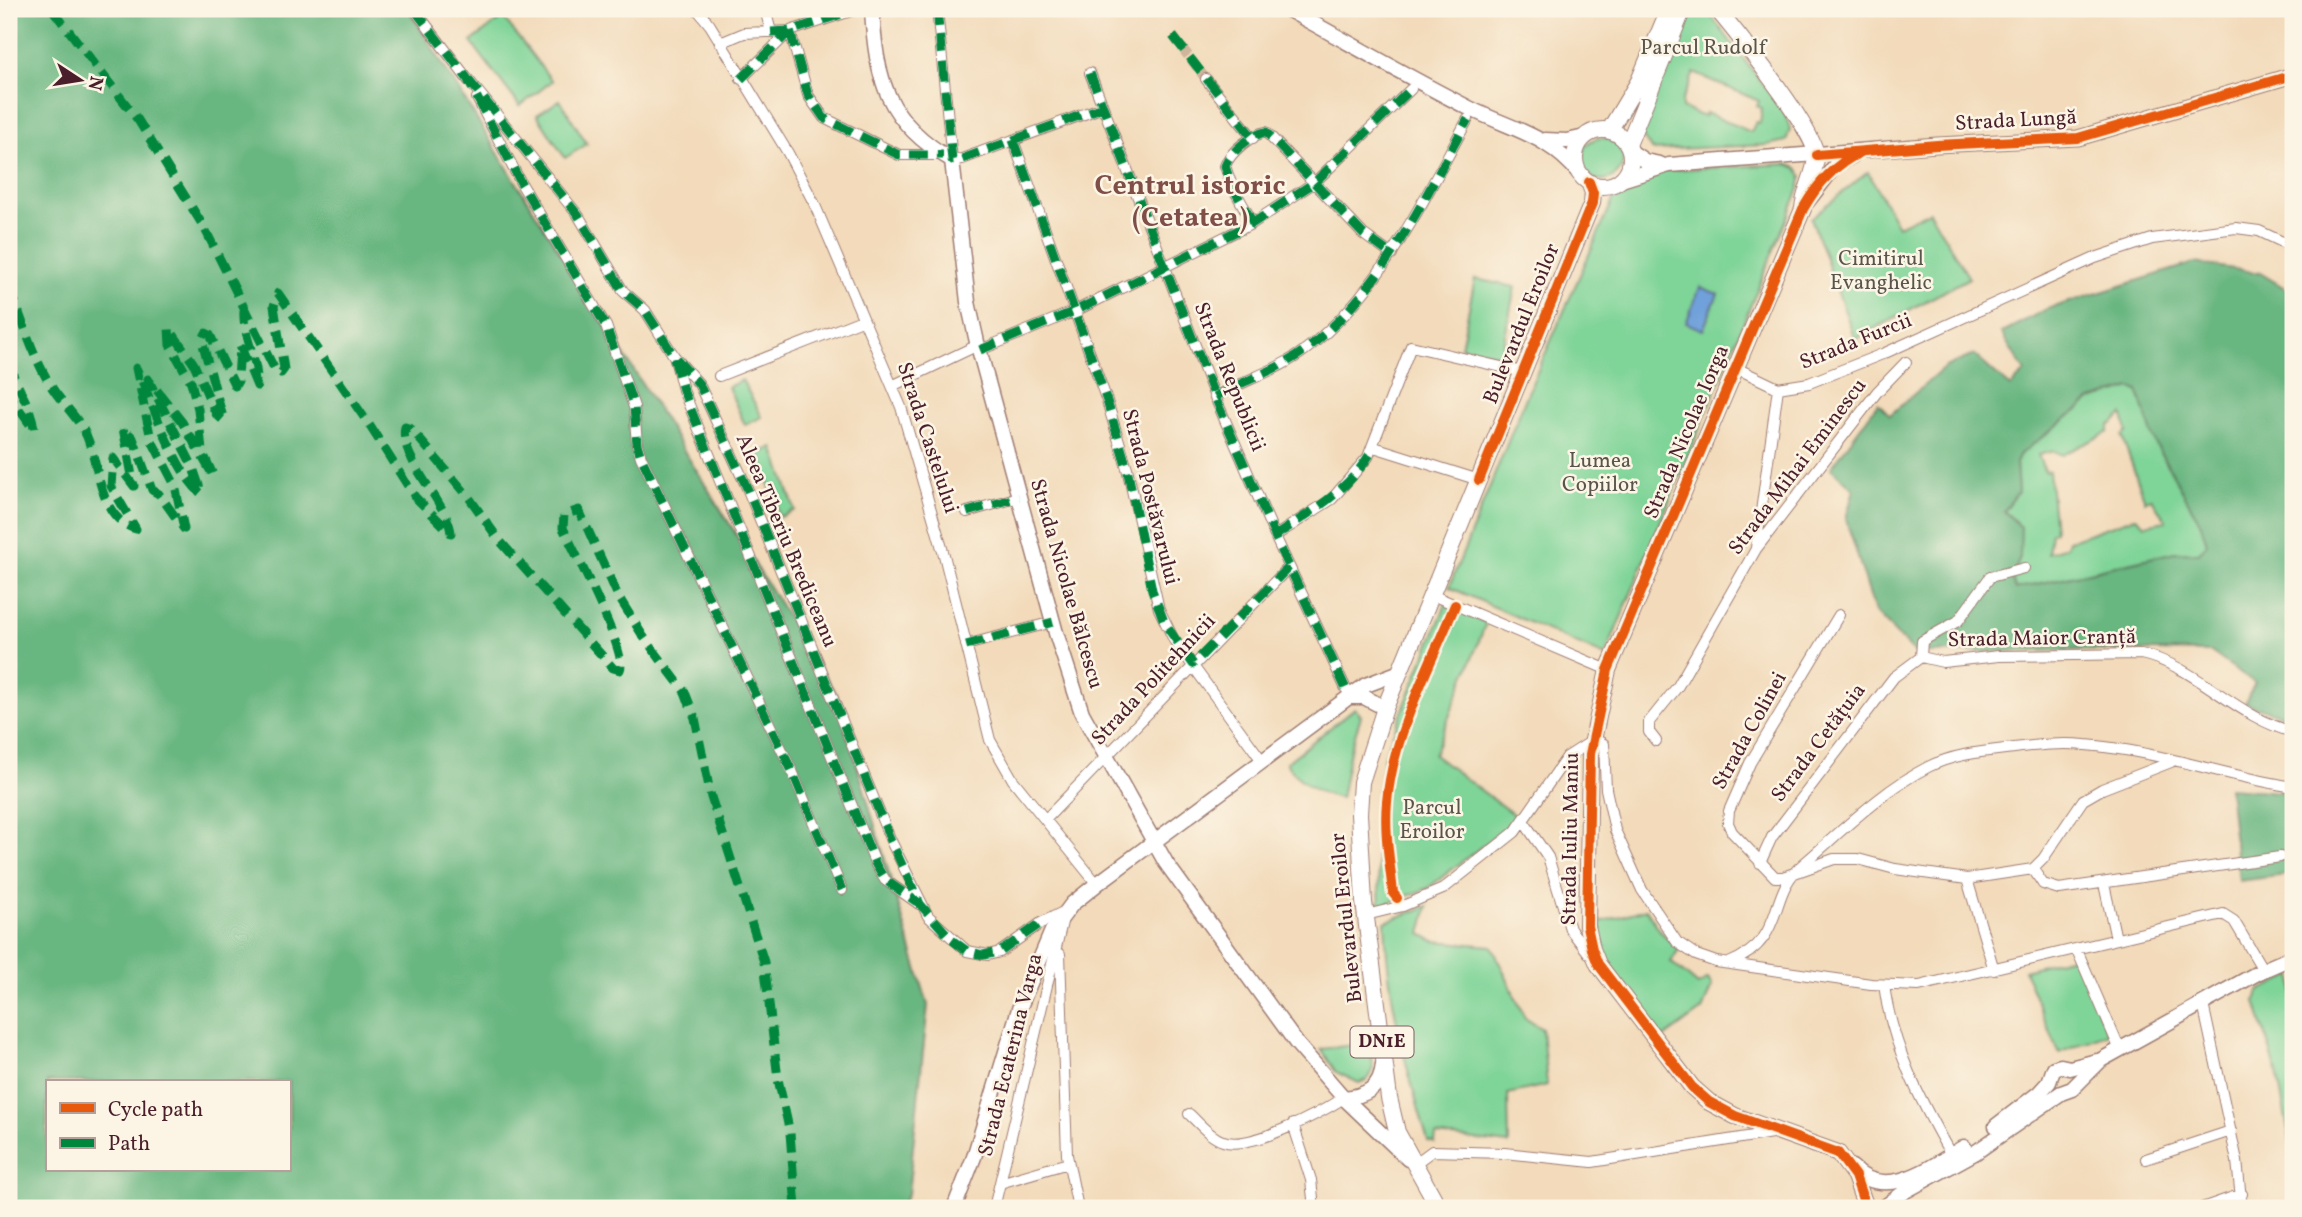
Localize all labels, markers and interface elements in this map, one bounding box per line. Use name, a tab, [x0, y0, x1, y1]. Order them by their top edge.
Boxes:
park label: Parcul Rudolf	[1640, 34, 1768, 63]
north arrow	[46, 46, 116, 116]
text: N	[80, 74, 109, 93]
street label: Strada Lungă	[1954, 103, 2078, 139]
district label: Centrul istoric (Cetatea)	[1094, 167, 1286, 238]
street label: Bulevardul Eroilor	[1477, 239, 1567, 409]
park label: Cimitirul Evanghelic	[1830, 245, 1932, 298]
street label: Strada Republicii	[1186, 298, 1272, 456]
street label: Strada Furcii	[1796, 306, 1916, 378]
street label: Strada Nicolae Iorga	[1637, 341, 1737, 523]
street label: Strada Castelului	[889, 359, 965, 517]
street label: Strada Mihai Eminescu	[1722, 373, 1874, 561]
street label: Strada Postăvarului	[1114, 406, 1186, 588]
street label: Aleea Tiberiu Brediceanu	[728, 430, 844, 652]
park label: Lumea Copiilor	[1562, 447, 1638, 500]
street label: Strada Nicolae Bălcescu	[1022, 476, 1110, 692]
street label: Strada Politehnicii	[1085, 608, 1223, 752]
street label: Strada Maior Cranță	[1947, 623, 2137, 655]
street label: Strada Colinei	[1706, 667, 1794, 795]
street label: Strada Cetățuia	[1765, 678, 1873, 808]
street label: Strada Iuliu Maniu	[1555, 752, 1587, 926]
park label: Parcul Eroilor	[1399, 794, 1465, 847]
street label: Bulevardul Eroilor	[1324, 831, 1370, 1004]
street label: Strada Ecaterina Varga	[972, 950, 1050, 1160]
road number: DN1E	[1350, 1026, 1414, 1058]
legend	[46, 1080, 290, 1172]
text: Cycle path	[108, 1096, 203, 1125]
text: Path	[108, 1130, 150, 1159]

